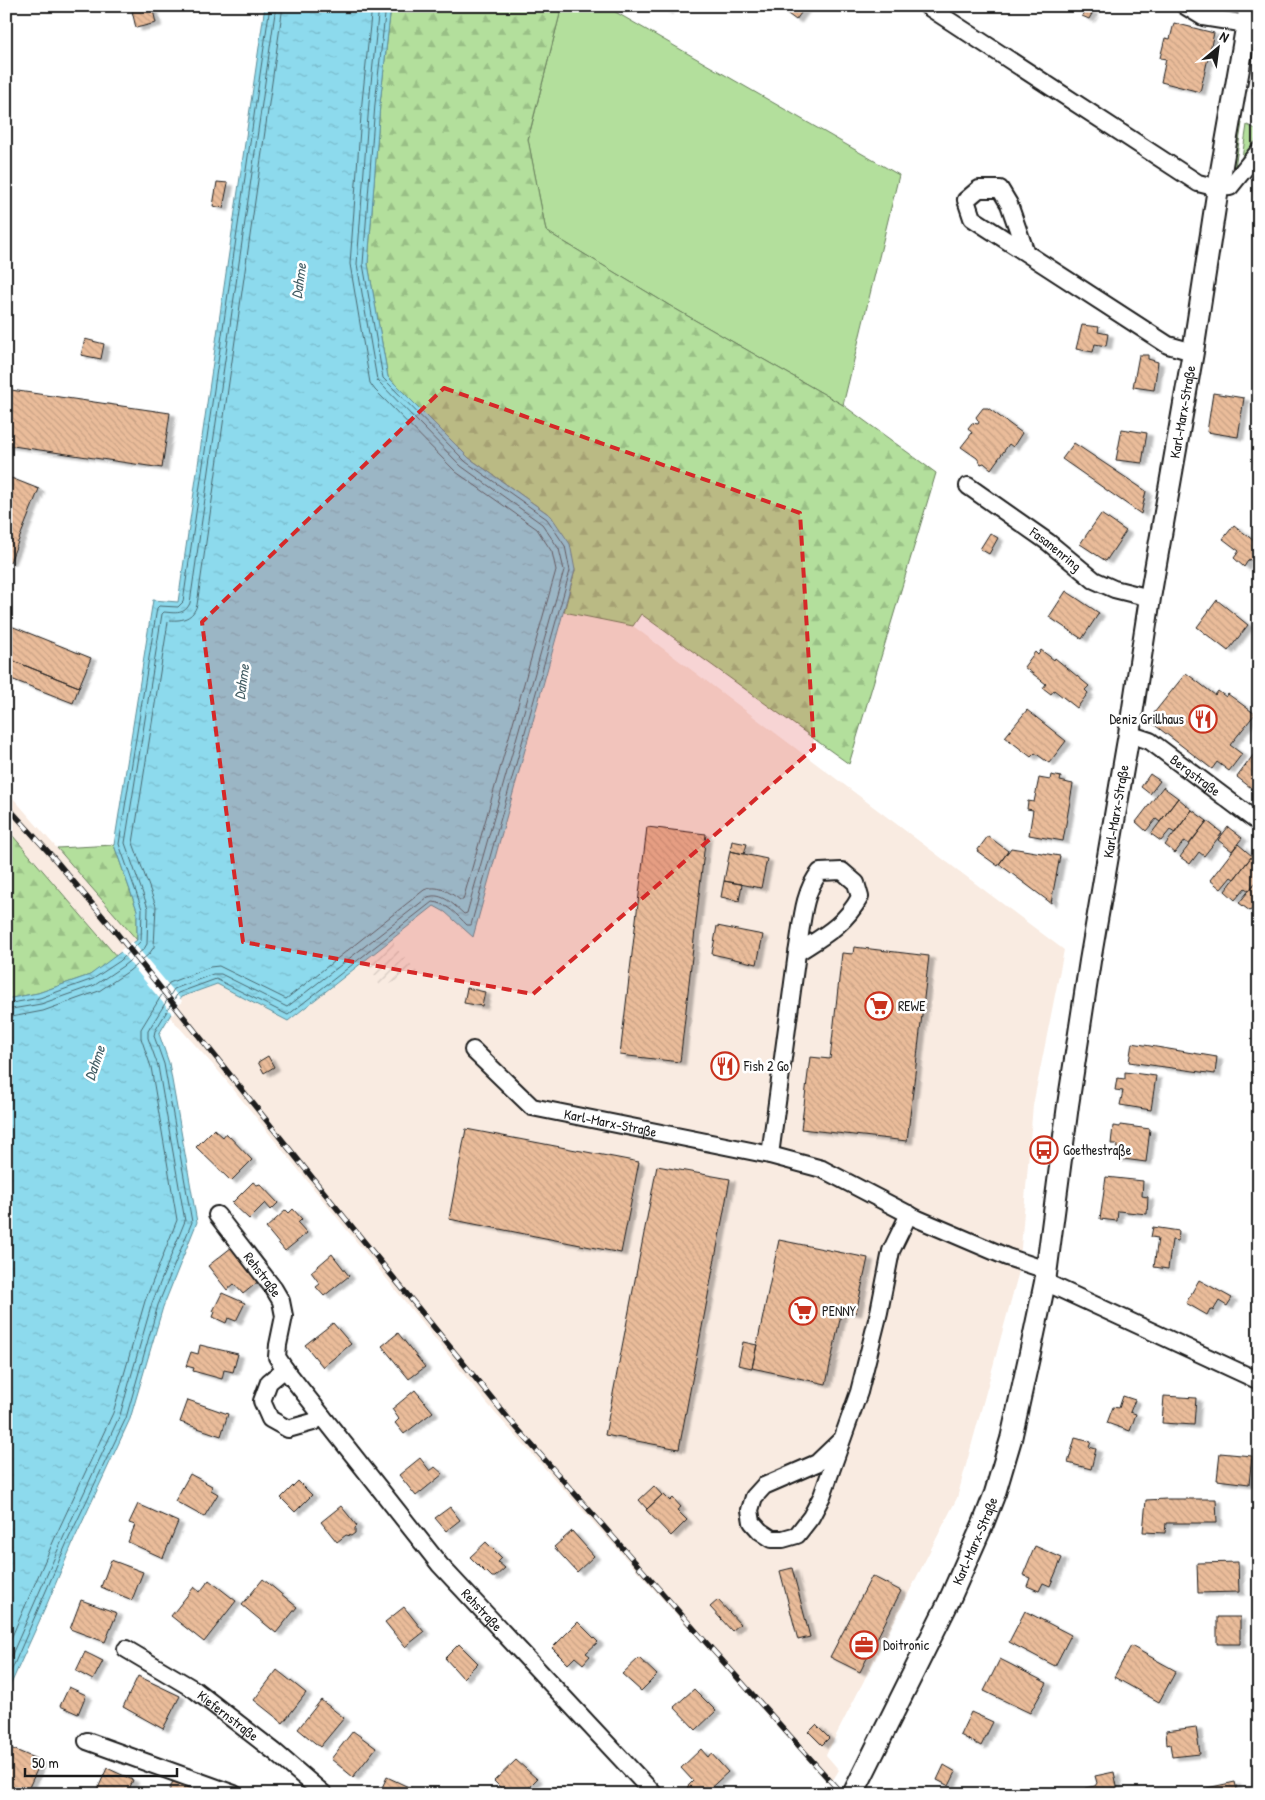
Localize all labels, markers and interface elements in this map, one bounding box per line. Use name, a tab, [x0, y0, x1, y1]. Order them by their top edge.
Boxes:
north arrow	[1192, 22, 1242, 72]
text: N	[1217, 26, 1233, 47]
water label: Dahme	[286, 261, 312, 300]
street label: Karl-Marx-Straße	[1165, 363, 1200, 460]
street label: Fasanenring	[1026, 522, 1086, 576]
water label: Dahme	[229, 662, 255, 701]
restaurant icon: Deniz Grillhaus	[1188, 704, 1218, 734]
place label: Deniz Grillhaus	[1109, 709, 1184, 728]
street label: Bergstraße	[1167, 750, 1225, 800]
street label: Karl-Marx-Straße	[1098, 763, 1133, 859]
supermarket icon: REWE	[864, 991, 894, 1021]
place label: REWE	[898, 996, 925, 1015]
water label: Dahme	[79, 1042, 111, 1083]
restaurant icon: Fish 2 Go	[710, 1051, 740, 1081]
place label: Fish 2 Go	[743, 1056, 789, 1075]
street label: Karl-Marx-Straße	[563, 1104, 659, 1141]
bus stop icon: Goethestraße	[1029, 1135, 1059, 1165]
place label: Goethestraße	[1063, 1140, 1132, 1160]
street label: Rehstraße	[240, 1248, 287, 1300]
supermarket icon: PENNY	[788, 1296, 818, 1326]
place label: PENNY	[822, 1301, 857, 1320]
street label: Karl-Marx-Straße	[947, 1494, 1002, 1588]
street label: Rehstraße	[458, 1584, 507, 1635]
office icon: Doitronic	[849, 1630, 879, 1660]
place label: Doitronic	[883, 1635, 930, 1654]
street label: Kiefernstraße	[194, 1685, 263, 1745]
scale bar	[25, 1745, 178, 1777]
text: 50 m	[32, 1752, 59, 1773]

